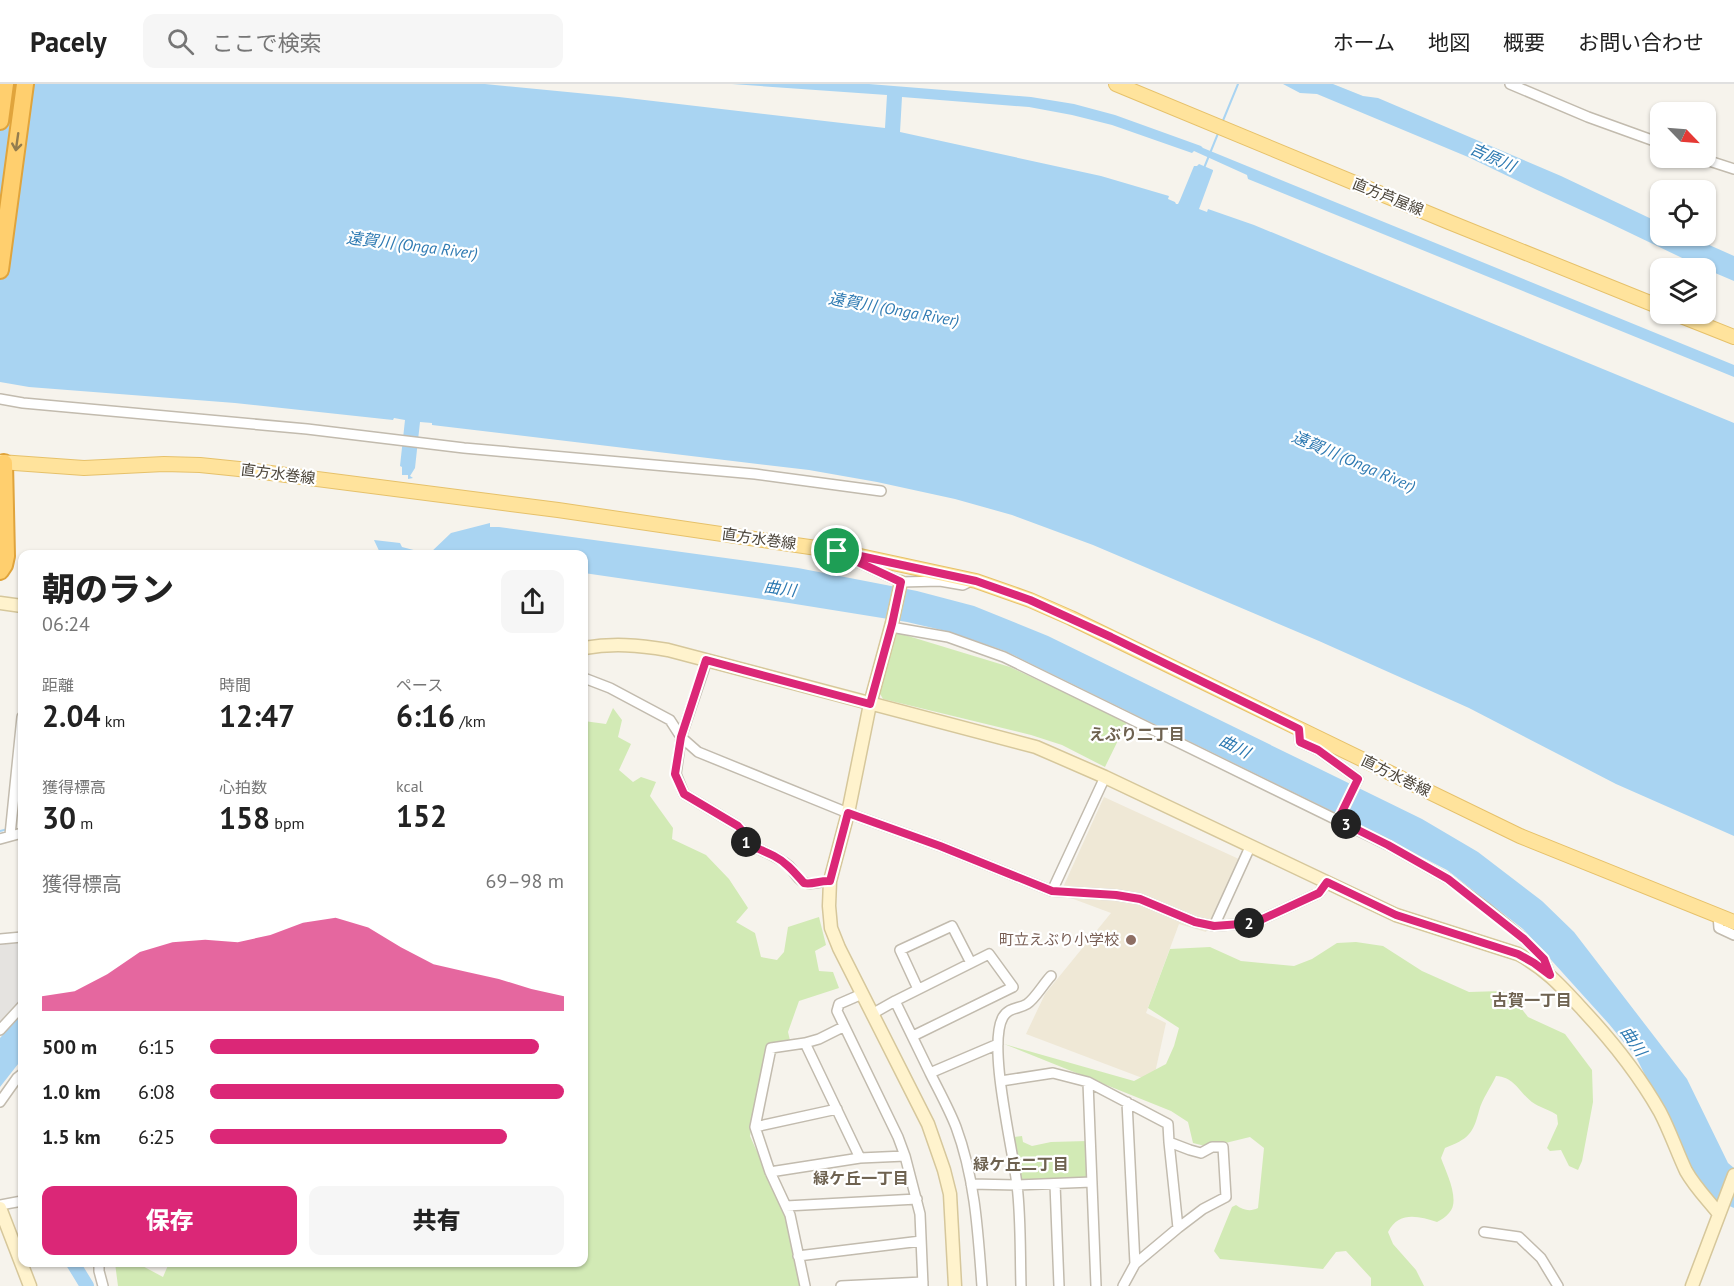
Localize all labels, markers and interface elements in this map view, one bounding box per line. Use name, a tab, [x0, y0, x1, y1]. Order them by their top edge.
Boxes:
search box	[143, 14, 563, 68]
text: Pacely	[30, 23, 107, 60]
icon: search	[164, 25, 197, 58]
text: ここで検索	[212, 29, 322, 57]
text: ホーム	[1333, 29, 1395, 56]
text: 地図	[1428, 29, 1470, 56]
text: 概要	[1503, 29, 1545, 56]
text: お問い合わせ	[1578, 29, 1704, 56]
north arrow	[1650, 102, 1716, 168]
map controls	[1650, 102, 1716, 324]
one-way arrow	[12, 132, 23, 151]
water label: 吉原川	[1467, 138, 1521, 177]
street label: 直方芦屋線	[1350, 174, 1427, 219]
button: locate	[1650, 180, 1716, 246]
water label: 遠賀川 (Onga River)	[345, 227, 479, 263]
button: layers	[1650, 258, 1716, 324]
water label: 遠賀川 (Onga River)	[827, 288, 961, 330]
water label: 遠賀川 (Onga River)	[1289, 426, 1419, 496]
street label: 直方水巻線	[240, 460, 316, 488]
street label: 直方水巻線	[721, 524, 798, 553]
pin	[811, 525, 862, 576]
icon: arrive	[820, 534, 853, 567]
text: 朝のラン	[42, 567, 174, 610]
button: share	[501, 570, 564, 633]
water label: 曲川	[763, 576, 799, 600]
text: 06:24	[42, 611, 90, 637]
text: 距離	[42, 675, 74, 695]
text: 時間	[219, 675, 251, 695]
text: ペース	[396, 675, 443, 695]
text: 2.04	[42, 696, 100, 735]
text: 12:47	[219, 696, 295, 735]
text: 6:16	[396, 696, 455, 735]
text: km	[100, 711, 125, 731]
text: /km	[455, 711, 486, 731]
district label: えぶり二丁目	[1089, 724, 1185, 744]
water label: 曲川	[1216, 730, 1256, 763]
street label: 直方水巻線	[1358, 751, 1434, 801]
text: kcal	[396, 776, 423, 796]
text: 獲得標高	[42, 777, 106, 797]
text: 心拍数	[219, 777, 267, 797]
text: 152	[396, 796, 447, 835]
text: 30	[42, 798, 76, 837]
text: 158	[219, 798, 270, 837]
pin: 3	[1331, 809, 1361, 839]
text: m	[76, 813, 93, 833]
text: bpm	[270, 813, 305, 833]
text: 3	[1341, 814, 1351, 834]
pin: 1	[731, 827, 761, 857]
text: 1	[741, 832, 751, 852]
text: 69–98 m	[486, 868, 564, 894]
text: 獲得標高	[42, 871, 122, 897]
pin: 2	[1234, 908, 1264, 938]
text: 2	[1244, 913, 1254, 933]
place label: 町立えぶり小学校	[999, 930, 1119, 949]
marker: 町立えぶり小学校	[1124, 933, 1138, 947]
district label: 古賀一丁目	[1492, 990, 1572, 1010]
water label: 曲川	[1617, 1022, 1652, 1062]
text: 500 m	[42, 1034, 97, 1060]
text: 6:15	[138, 1034, 175, 1060]
text: 1.0 km	[42, 1079, 101, 1105]
text: 6:08	[138, 1079, 175, 1105]
text: 1.5 km	[42, 1124, 101, 1150]
text: 6:25	[138, 1124, 175, 1150]
district label: 緑ケ丘二丁目	[973, 1154, 1069, 1174]
district label: 緑ケ丘一丁目	[813, 1168, 909, 1188]
button: 保存	[42, 1186, 297, 1255]
button: 共有	[309, 1186, 564, 1255]

